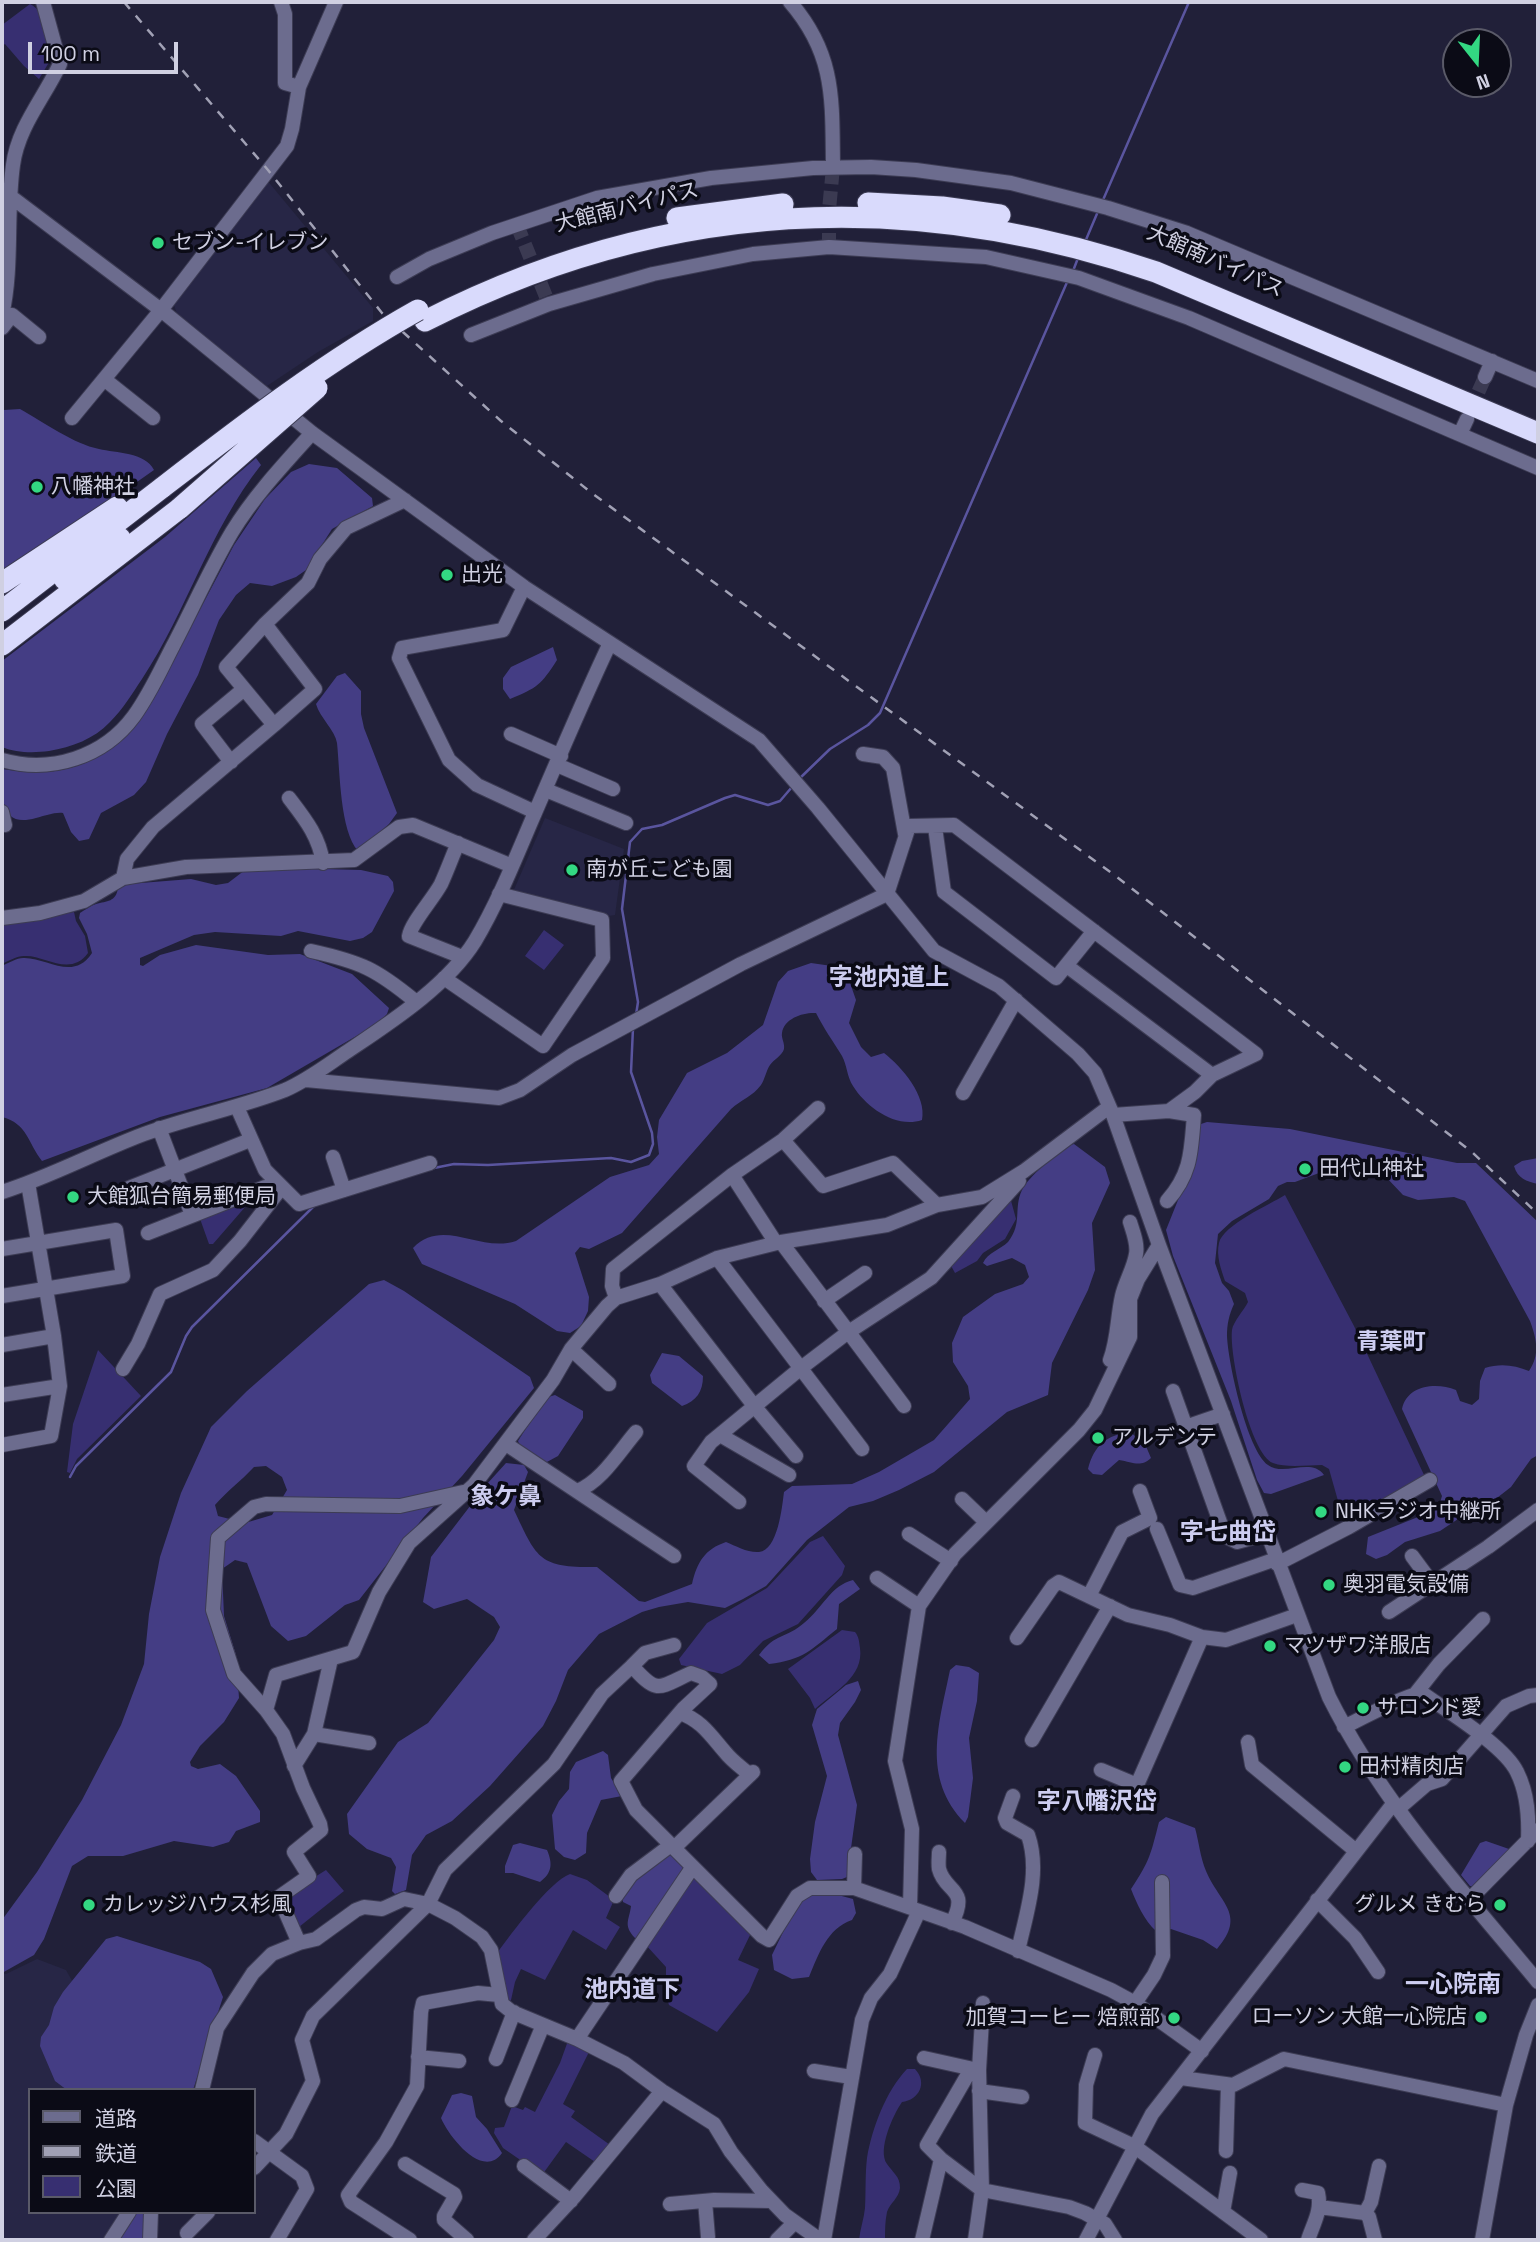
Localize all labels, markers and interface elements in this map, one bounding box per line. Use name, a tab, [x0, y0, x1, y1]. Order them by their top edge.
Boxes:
scale bar	[32, 28, 182, 72]
north arrow	[1442, 28, 1512, 98]
text: 100 m	[41, 40, 100, 67]
text: N	[1473, 68, 1493, 95]
street label: 大館南バイパス	[553, 178, 701, 238]
street label: 大館南バイパス	[1143, 221, 1287, 303]
place label: セブン-イレブン	[172, 230, 329, 256]
marker: セブン-イレブン	[150, 235, 166, 251]
place label: 八幡神社	[51, 474, 135, 500]
marker: 八幡神社	[29, 479, 45, 495]
place label: 出光	[461, 562, 503, 588]
marker: 出光	[439, 567, 455, 583]
place label: 南が丘こども園	[586, 857, 733, 883]
marker: 南が丘こども園	[564, 862, 580, 878]
district label: 字池内道上	[829, 964, 949, 992]
place label: 田代山神社	[1319, 1156, 1424, 1182]
marker: 田代山神社	[1297, 1161, 1313, 1177]
place label: 大館狐台簡易郵便局	[87, 1184, 276, 1210]
marker: 大館狐台簡易郵便局	[65, 1189, 81, 1205]
district label: 青葉町	[1357, 1329, 1425, 1357]
place label: アルデンテ	[1112, 1425, 1217, 1451]
marker: アルデンテ	[1090, 1430, 1106, 1446]
district label: 象ケ鼻	[470, 1483, 542, 1511]
place label: NHKラジオ中継所	[1335, 1499, 1502, 1525]
marker: NHKラジオ中継所	[1313, 1504, 1329, 1520]
district label: 字七曲岱	[1180, 1519, 1276, 1547]
place label: 奥羽電気設備	[1343, 1572, 1469, 1598]
marker: 奥羽電気設備	[1321, 1577, 1337, 1593]
place label: マツザワ洋服店	[1284, 1633, 1431, 1659]
marker: マツザワ洋服店	[1262, 1638, 1278, 1654]
place label: サロンド愛	[1377, 1695, 1482, 1721]
marker: サロンド愛	[1355, 1700, 1371, 1716]
place label: 田村精肉店	[1359, 1754, 1464, 1780]
marker: 田村精肉店	[1337, 1759, 1353, 1775]
district label: 字八幡沢岱	[1037, 1788, 1157, 1816]
place label: カレッジハウス杉風	[103, 1892, 292, 1918]
place label: グルメ きむら	[1355, 1892, 1486, 1918]
marker: カレッジハウス杉風	[81, 1897, 97, 1913]
marker: グルメ きむら	[1492, 1897, 1508, 1913]
district label: 一心院南	[1405, 1971, 1501, 1999]
district label: 池内道下	[584, 1976, 680, 2004]
place label: ローソン 大館一心院店	[1252, 2004, 1467, 2030]
place label: 加賀コーヒー 焙煎部	[966, 2005, 1160, 2031]
marker: ローソン 大館一心院店	[1473, 2009, 1489, 2025]
marker: 加賀コーヒー 焙煎部	[1166, 2010, 1182, 2026]
legend	[28, 2088, 256, 2214]
text: 道路	[95, 2105, 137, 2132]
text: 鉄道	[95, 2140, 137, 2167]
text: 公園	[95, 2175, 137, 2202]

